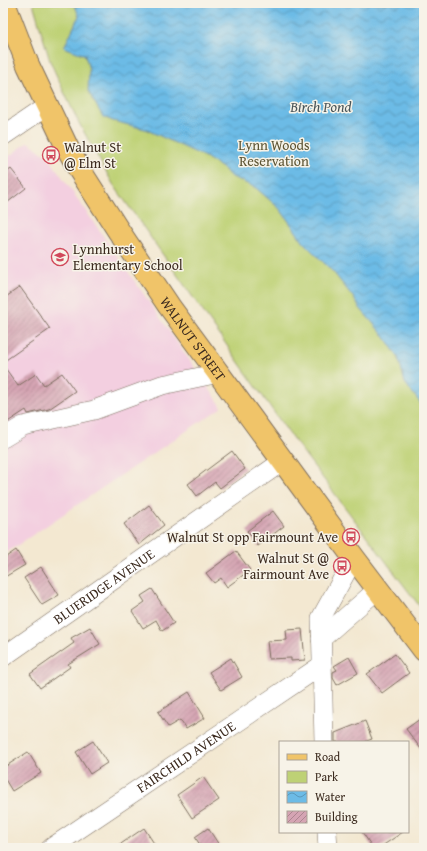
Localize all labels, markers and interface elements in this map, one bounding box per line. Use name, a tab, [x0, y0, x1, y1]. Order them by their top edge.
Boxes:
water label: Birch Pond	[289, 96, 352, 117]
park label: Lynn Woods Reservation	[238, 135, 310, 171]
place label: Walnut St @ Elm St	[64, 137, 121, 173]
bus stop icon: Walnut St @ Elm St	[41, 145, 61, 165]
place label: Lynnhurst Elementary School	[73, 239, 183, 275]
school or university icon: Lynnhurst Elementary School	[50, 247, 70, 267]
street label: WALNUT STREET	[155, 293, 231, 385]
place label: Walnut St opp Fairmount Ave	[167, 527, 338, 547]
bus stop icon: Walnut St opp Fairmount Ave	[341, 527, 361, 547]
street label: BLUERIDGE AVENUE	[49, 544, 158, 629]
place label: Walnut St @ Fairmount Ave	[243, 548, 329, 584]
bus stop icon: Walnut St @ Fairmount Ave	[332, 556, 352, 576]
street label: FAIRCHILD AVENUE	[133, 716, 240, 797]
legend	[279, 741, 409, 833]
text: Road	[315, 748, 341, 765]
text: Park	[315, 768, 339, 785]
text: Water	[315, 788, 345, 805]
text: Building	[315, 808, 358, 825]

